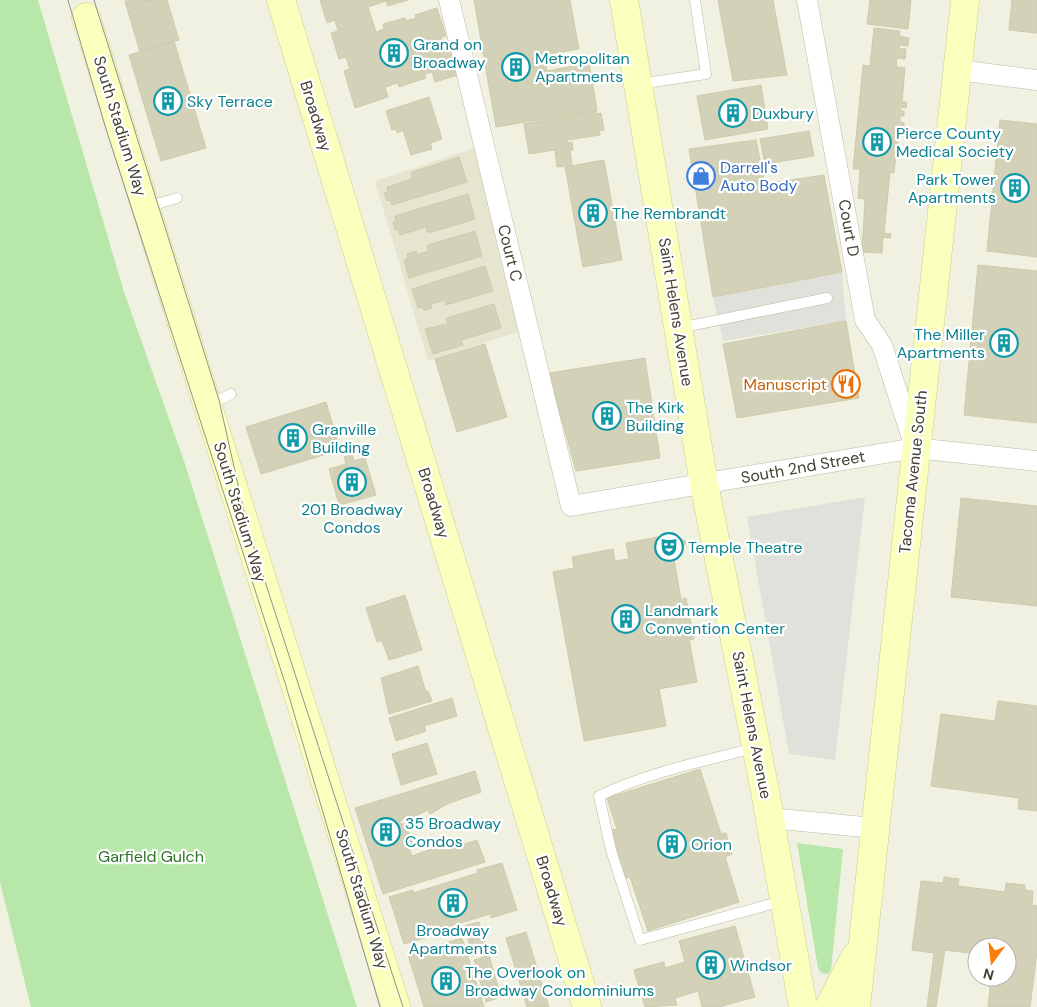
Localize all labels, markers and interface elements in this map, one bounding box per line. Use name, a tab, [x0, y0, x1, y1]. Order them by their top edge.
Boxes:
place label: Grand on Broadway	[413, 34, 486, 73]
building icon: Grand on Broadway	[379, 38, 409, 68]
place label: Metropolitan Apartments	[535, 48, 630, 87]
building icon: Metropolitan Apartments	[501, 52, 531, 82]
street label: South Stadium Way	[89, 53, 151, 199]
street label: Broadway	[295, 78, 337, 154]
building icon: Sky Terrace	[153, 86, 183, 116]
place label: Sky Terrace	[187, 91, 273, 112]
building icon: Duxbury	[718, 98, 748, 128]
place label: Duxbury	[752, 103, 814, 124]
place label: Pierce County Medical Society	[896, 123, 1014, 162]
building icon: Pierce County Medical Society	[862, 127, 892, 157]
place label: Darrell's Auto Body	[720, 157, 798, 196]
shop icon: Darrell's Auto Body	[686, 161, 716, 191]
place label: Park Tower Apartments	[908, 169, 996, 208]
building icon: Park Tower Apartments	[1000, 173, 1030, 203]
building icon: The Rembrandt	[578, 198, 608, 228]
street label: Court D	[834, 198, 864, 258]
place label: The Rembrandt	[612, 203, 726, 224]
street label: Court C	[493, 222, 527, 284]
street label: Saint Helens Avenue	[654, 236, 698, 388]
place label: The Miller Apartments	[897, 324, 985, 363]
building icon: The Miller Apartments	[989, 328, 1019, 358]
restaurant icon: Manuscript	[831, 369, 861, 399]
place label: Manuscript	[744, 374, 827, 395]
street label: Tacoma Avenue South	[894, 389, 932, 555]
place label: The Kirk Building	[626, 397, 685, 436]
building icon: The Kirk Building	[592, 401, 622, 431]
place label: Granville Building	[312, 419, 376, 458]
building icon: Granville Building	[278, 423, 308, 453]
street label: South Stadium Way	[209, 439, 271, 585]
street label: South 2nd Street	[739, 446, 867, 488]
street label: Broadway	[413, 465, 455, 541]
building icon: 201 Broadway Condos	[337, 467, 367, 497]
place label: 201 Broadway Condos	[301, 499, 403, 538]
theatre icon: Temple Theatre	[654, 532, 684, 562]
place label: Temple Theatre	[688, 537, 803, 558]
place label: Landmark Convention Center	[645, 600, 785, 639]
building icon: Landmark Convention Center	[611, 604, 641, 634]
street label: Saint Helens Avenue	[727, 649, 777, 801]
place label: 35 Broadway Condos	[405, 813, 501, 852]
building icon: 35 Broadway Condos	[371, 817, 401, 847]
street label: South Stadium Way	[331, 826, 393, 972]
building icon: Orion	[657, 829, 687, 859]
place label: Orion	[691, 834, 732, 855]
park label: Garfield Gulch	[98, 846, 204, 867]
street label: Broadway	[531, 853, 573, 929]
building icon: Broadway Apartments	[438, 888, 468, 918]
place label: Broadway Apartments	[409, 920, 497, 959]
north arrow	[967, 937, 1017, 987]
building icon: Windsor	[696, 950, 726, 980]
place label: Windsor	[730, 955, 792, 976]
place label: The Overlook on Broadway Condominiums	[465, 962, 654, 1001]
text: N	[981, 965, 996, 985]
building icon: The Overlook on Broadway Condominiums	[431, 966, 461, 996]

